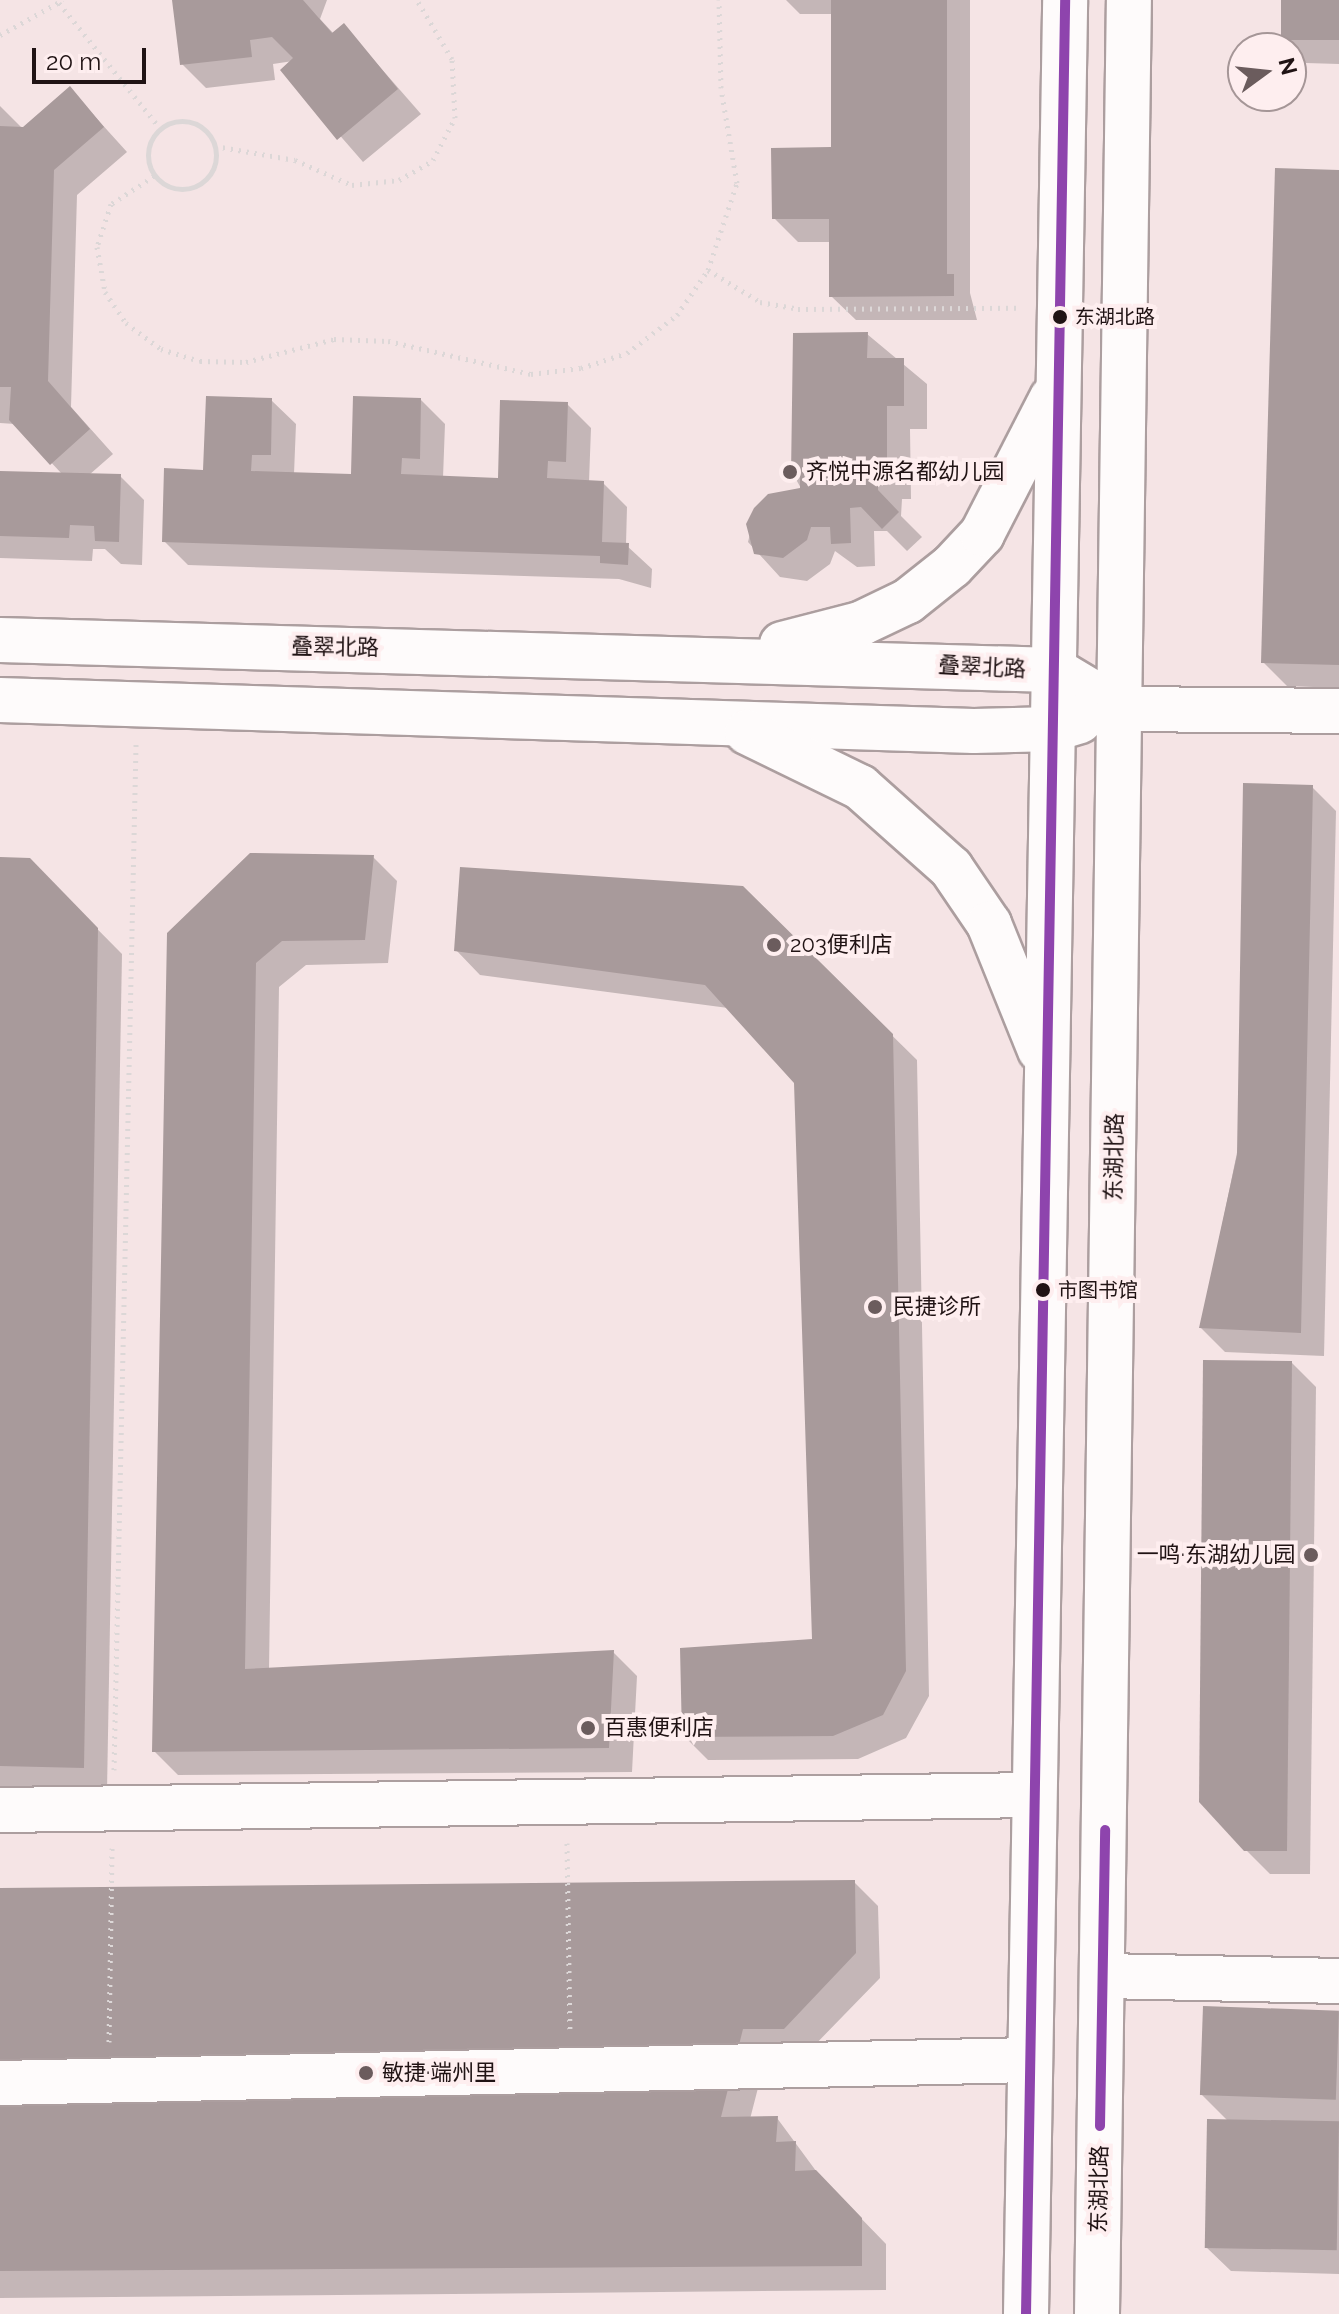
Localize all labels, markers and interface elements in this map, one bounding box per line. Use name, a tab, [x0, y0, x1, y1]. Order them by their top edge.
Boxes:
scale bar	[36, 32, 150, 82]
north arrow	[1227, 32, 1307, 112]
text: 20 m	[46, 47, 101, 76]
text: N	[1274, 55, 1303, 78]
place label: 东湖北路	[1075, 305, 1155, 329]
marker: 东湖北路	[1052, 309, 1068, 325]
place label: 齐悦中源名都幼儿园	[806, 459, 1004, 485]
marker: 齐悦中源名都幼儿园	[781, 463, 799, 481]
street label: 叠翠北路	[291, 633, 379, 661]
street label: 叠翠北路	[937, 652, 1027, 682]
place label: 203便利店	[790, 932, 893, 958]
marker: 203便利店	[765, 936, 783, 954]
street label: 东湖北路	[1100, 1113, 1128, 1201]
place label: 市图书馆	[1058, 1278, 1138, 1302]
marker: 市图书馆	[1035, 1282, 1051, 1298]
place label: 民捷诊所	[893, 1294, 981, 1320]
marker: 民捷诊所	[864, 1296, 886, 1318]
place label: 一鸣·东湖幼儿园	[1137, 1542, 1295, 1568]
marker: 一鸣·东湖幼儿园	[1302, 1546, 1320, 1564]
place label: 百惠便利店	[604, 1715, 714, 1741]
marker: 百惠便利店	[579, 1719, 597, 1737]
place label: 敏捷·端州里	[382, 2060, 496, 2086]
marker: 敏捷·端州里	[357, 2064, 375, 2082]
street label: 东湖北路	[1085, 2145, 1113, 2233]

